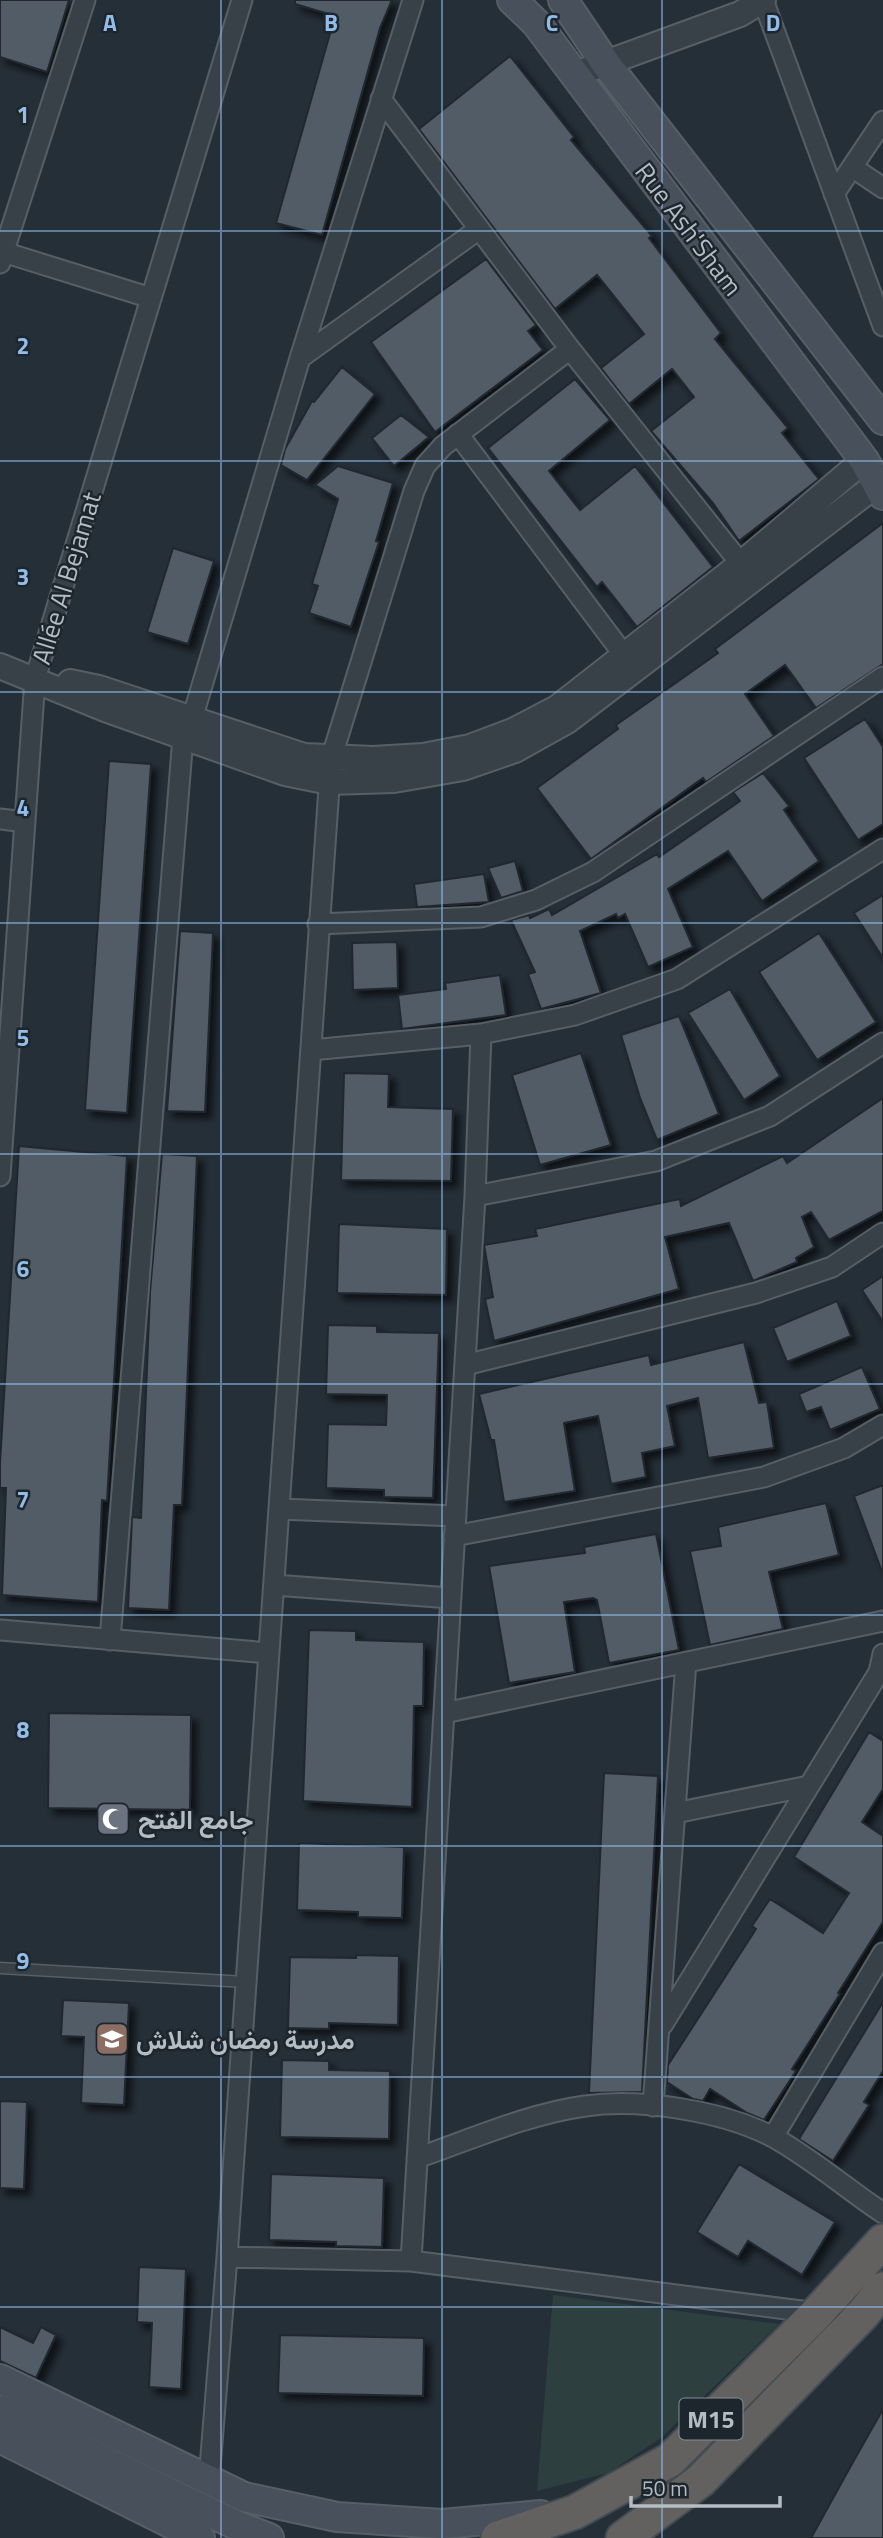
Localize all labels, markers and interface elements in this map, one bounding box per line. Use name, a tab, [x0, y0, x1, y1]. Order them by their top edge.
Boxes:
text: A	[103, 5, 117, 40]
text: B	[324, 5, 338, 40]
text: C	[546, 5, 558, 40]
text: D	[766, 5, 780, 40]
text: 1	[17, 97, 29, 132]
street label: Rue Ash'Sham	[626, 154, 752, 304]
text: 2	[17, 328, 29, 363]
street label: Allée Al Bejamat	[21, 487, 111, 669]
text: 3	[17, 559, 29, 594]
text: 4	[17, 790, 29, 825]
text: 5	[17, 1020, 29, 1055]
text: 6	[17, 1251, 30, 1286]
text: 7	[17, 1482, 29, 1517]
text: 8	[17, 1712, 30, 1747]
mosque icon: جامع الفتح	[94, 1800, 132, 1838]
place label: جامع الفتح	[138, 1800, 254, 1839]
text: 9	[17, 1943, 30, 1978]
school or university icon: مدرسة رمضان شلاش	[93, 2020, 131, 2058]
place label: مدرسة رمضان شلاش	[136, 2020, 355, 2059]
road number: M15	[680, 2398, 742, 2440]
scale bar	[631, 2464, 780, 2508]
text: 50 m	[642, 2472, 688, 2504]

